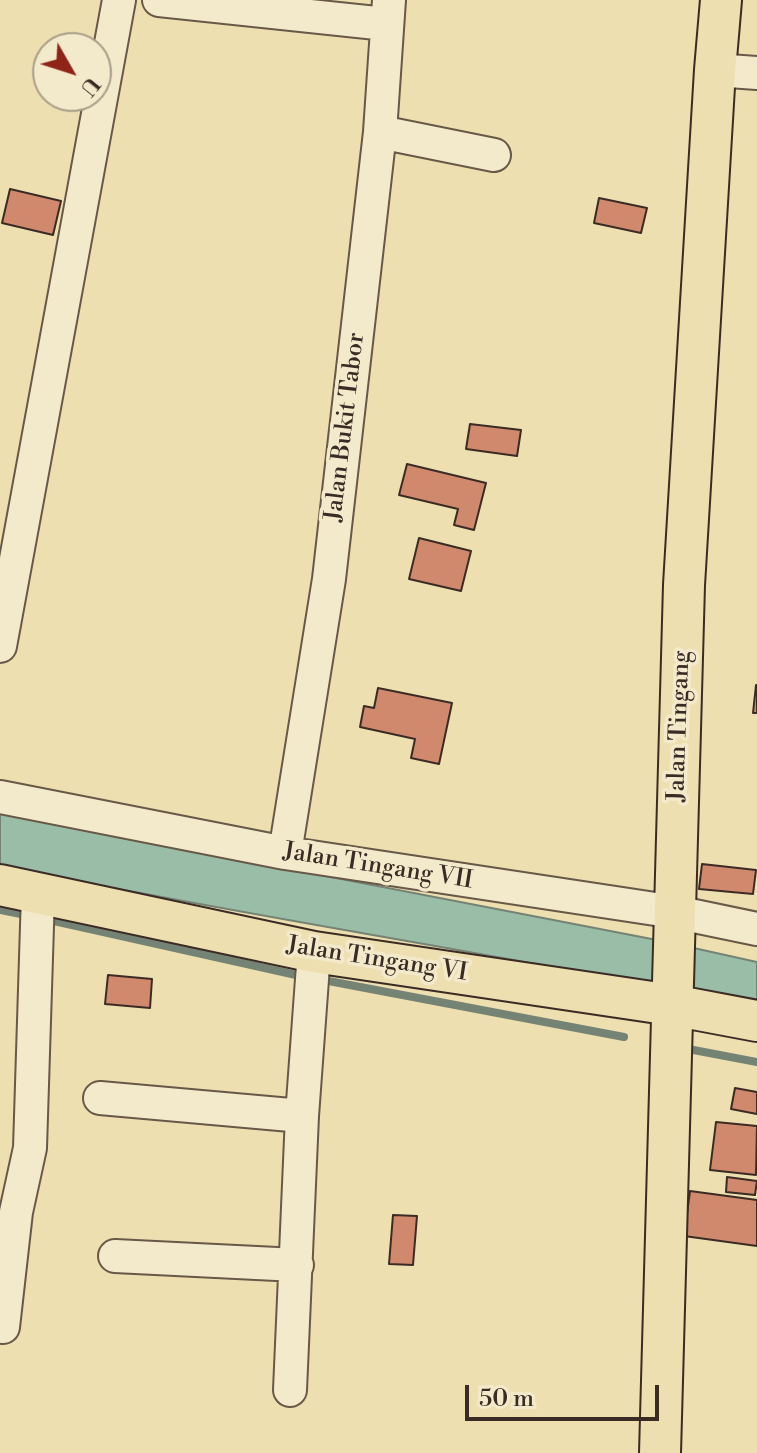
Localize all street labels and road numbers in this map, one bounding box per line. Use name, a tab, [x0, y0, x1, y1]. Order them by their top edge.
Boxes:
street label: Jalan Bukit Tabor	[320, 331, 372, 523]
street label: Jalan Tingang	[663, 650, 697, 802]
street label: Jalan Tingang VII	[281, 838, 475, 896]
street label: Jalan Tingang VI	[285, 932, 469, 988]

